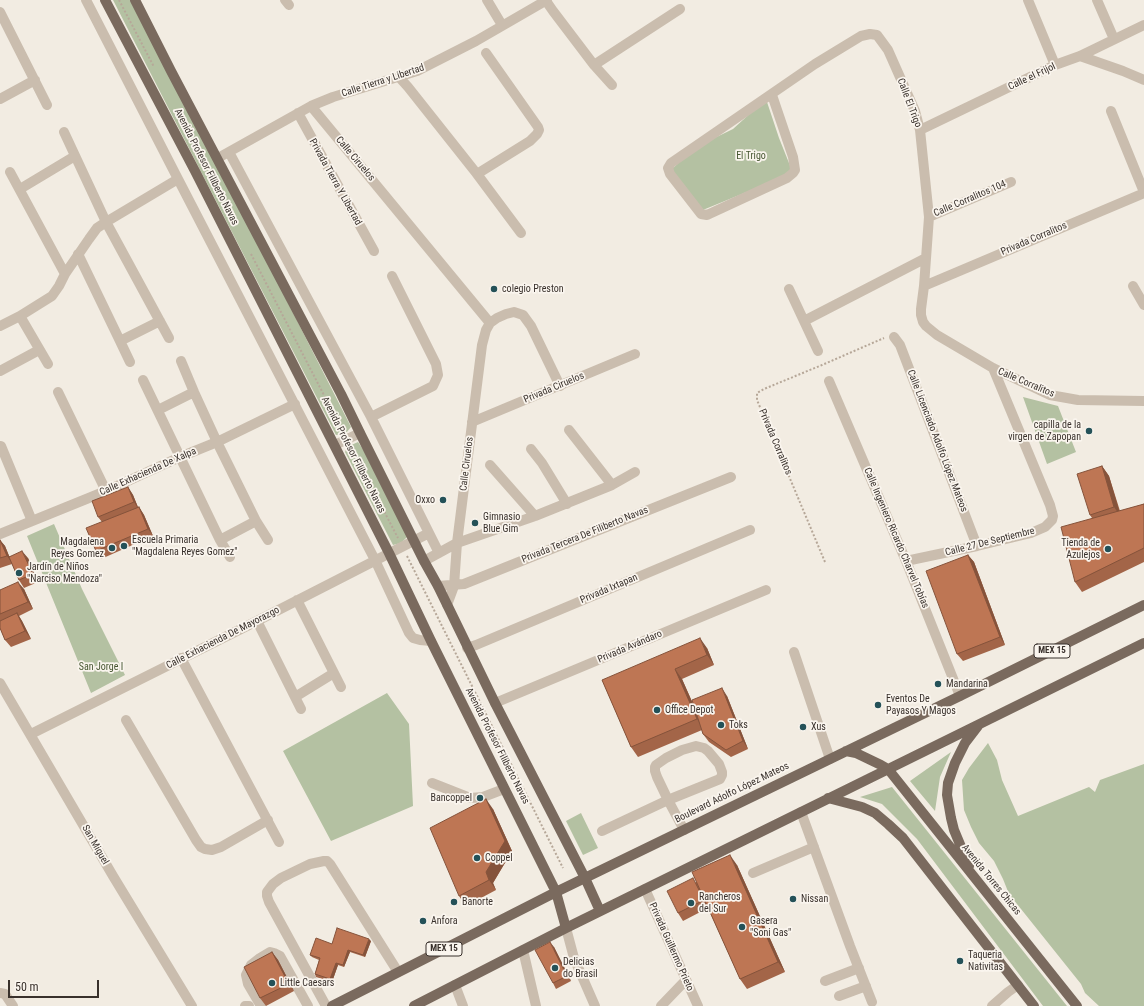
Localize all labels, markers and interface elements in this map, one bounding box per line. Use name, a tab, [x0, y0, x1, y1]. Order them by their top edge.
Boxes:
street label: Calle el Frijol	[1006, 61, 1058, 93]
street label: Calle Tierra y Libertad	[340, 62, 426, 100]
street label: Calle El Trigo	[894, 77, 924, 129]
street label: Avenida Profesor Filiberto Navas	[171, 107, 241, 227]
street label: Calle Ciruelos	[333, 134, 377, 184]
street label: Privada Tierra Y Libertad	[306, 137, 364, 227]
park label: El Trigo	[736, 150, 766, 162]
street label: Calle Corralitos 104	[932, 178, 1008, 220]
street label: Privada Corralitos	[999, 220, 1069, 258]
place label: colegio Preston	[502, 283, 564, 295]
marker: colegio Preston	[489, 284, 499, 294]
street label: Calle Corralitos	[996, 366, 1056, 400]
street label: Calle Licenciado Adolfo López Mateos	[904, 368, 970, 514]
street label: Privada Ciruelos	[522, 370, 586, 406]
street label: Avenida Profesor Filiberto Navas	[318, 395, 388, 515]
street label: Privada Corralitos	[756, 407, 794, 477]
place label: capilla de la virgen de Zapopan	[1008, 419, 1081, 442]
marker: capilla de la virgen de Zapopan	[1084, 426, 1094, 436]
street label: Calle Ciruelos	[458, 436, 476, 492]
street label: Calle Exhacienda De Xalpa	[98, 445, 198, 499]
street label: Calle Ingeniero Ricardo Charvel Tobías	[861, 466, 931, 610]
place label: Oxxo	[415, 494, 435, 506]
marker: Oxxo	[438, 495, 448, 505]
street label: Privada Tercera De Filiberto Navas	[520, 504, 650, 566]
place label: Gimnasio Blue Gim	[483, 511, 520, 534]
marker: Gimnasio Blue Gim	[470, 518, 480, 528]
street label: Calle 27 De Septiembre	[944, 525, 1036, 559]
place label: Escuela Primaria "Magdalena Reyes Gomez"	[132, 534, 237, 558]
place label: Magdalena Reyes Gomez	[51, 536, 104, 560]
place label: Tienda de Azulejos	[1061, 537, 1100, 560]
marker: Escuela Primaria "Magdalena Reyes Gomez"	[119, 541, 129, 551]
marker: Magdalena Reyes Gomez	[107, 543, 117, 553]
marker: Tienda de Azulejos	[1103, 544, 1113, 554]
place label: Jardín de Niños "Narciso Mendoza"	[27, 561, 102, 584]
marker: Jardín de Niños "Narciso Mendoza"	[14, 568, 24, 578]
street label: Privada Ixtapan	[579, 572, 639, 606]
street label: Calle Exhacienda De Mayorazgo	[164, 604, 282, 672]
street label: Privada Avándaro	[596, 628, 664, 666]
road number: MEX 15	[1034, 644, 1070, 658]
park label: San Jorge I	[79, 661, 123, 673]
place label: Mandarina	[946, 678, 988, 690]
marker: Mandarina	[933, 679, 943, 689]
street label: Avenida Profesor Filiberto Navas	[462, 686, 532, 806]
place label: Eventos De Payasos Y Magos	[886, 693, 956, 716]
marker: Eventos De Payasos Y Magos	[873, 700, 883, 710]
place label: Office Depot	[665, 704, 713, 716]
marker: Office Depot	[652, 705, 662, 715]
place label: Toks	[729, 719, 748, 731]
marker: Toks	[716, 720, 726, 730]
place label: Xus	[811, 721, 826, 733]
marker: Xus	[798, 722, 808, 732]
street label: Boulevard Adolfo López Mateos	[673, 760, 791, 826]
place label: Bancoppel	[430, 792, 472, 804]
marker: Bancoppel	[475, 793, 485, 803]
street label: San Miguel	[79, 823, 111, 867]
street label: Avenida Torres Chicas	[959, 842, 1023, 918]
place label: Coppel	[485, 852, 513, 864]
marker: Coppel	[472, 853, 482, 863]
place label: Rancheros del Sur	[699, 891, 741, 914]
place label: Nissan	[801, 893, 828, 905]
marker: Nissan	[788, 894, 798, 904]
place label: Banorte	[462, 896, 493, 908]
marker: Banorte	[449, 897, 459, 907]
marker: Rancheros del Sur	[686, 898, 696, 908]
street label: Privada Guillermo Prieto	[646, 901, 696, 993]
place label: Anfora	[431, 915, 457, 927]
place label: Gasera "Soni Gas"	[750, 915, 791, 938]
marker: Anfora	[418, 916, 428, 926]
marker: Gasera "Soni Gas"	[737, 922, 747, 932]
road number: MEX 15	[426, 942, 462, 956]
place label: Taqueria Nativitas	[968, 949, 1003, 972]
place label: Delicias do Brasil	[563, 956, 598, 980]
marker: Taqueria Nativitas	[955, 956, 965, 966]
marker: Delicias do Brasil	[550, 963, 560, 973]
scale bar	[10, 972, 101, 998]
place label: Little Caesars	[280, 977, 334, 989]
marker: Little Caesars	[267, 978, 277, 988]
text: 50 m	[15, 980, 39, 994]

